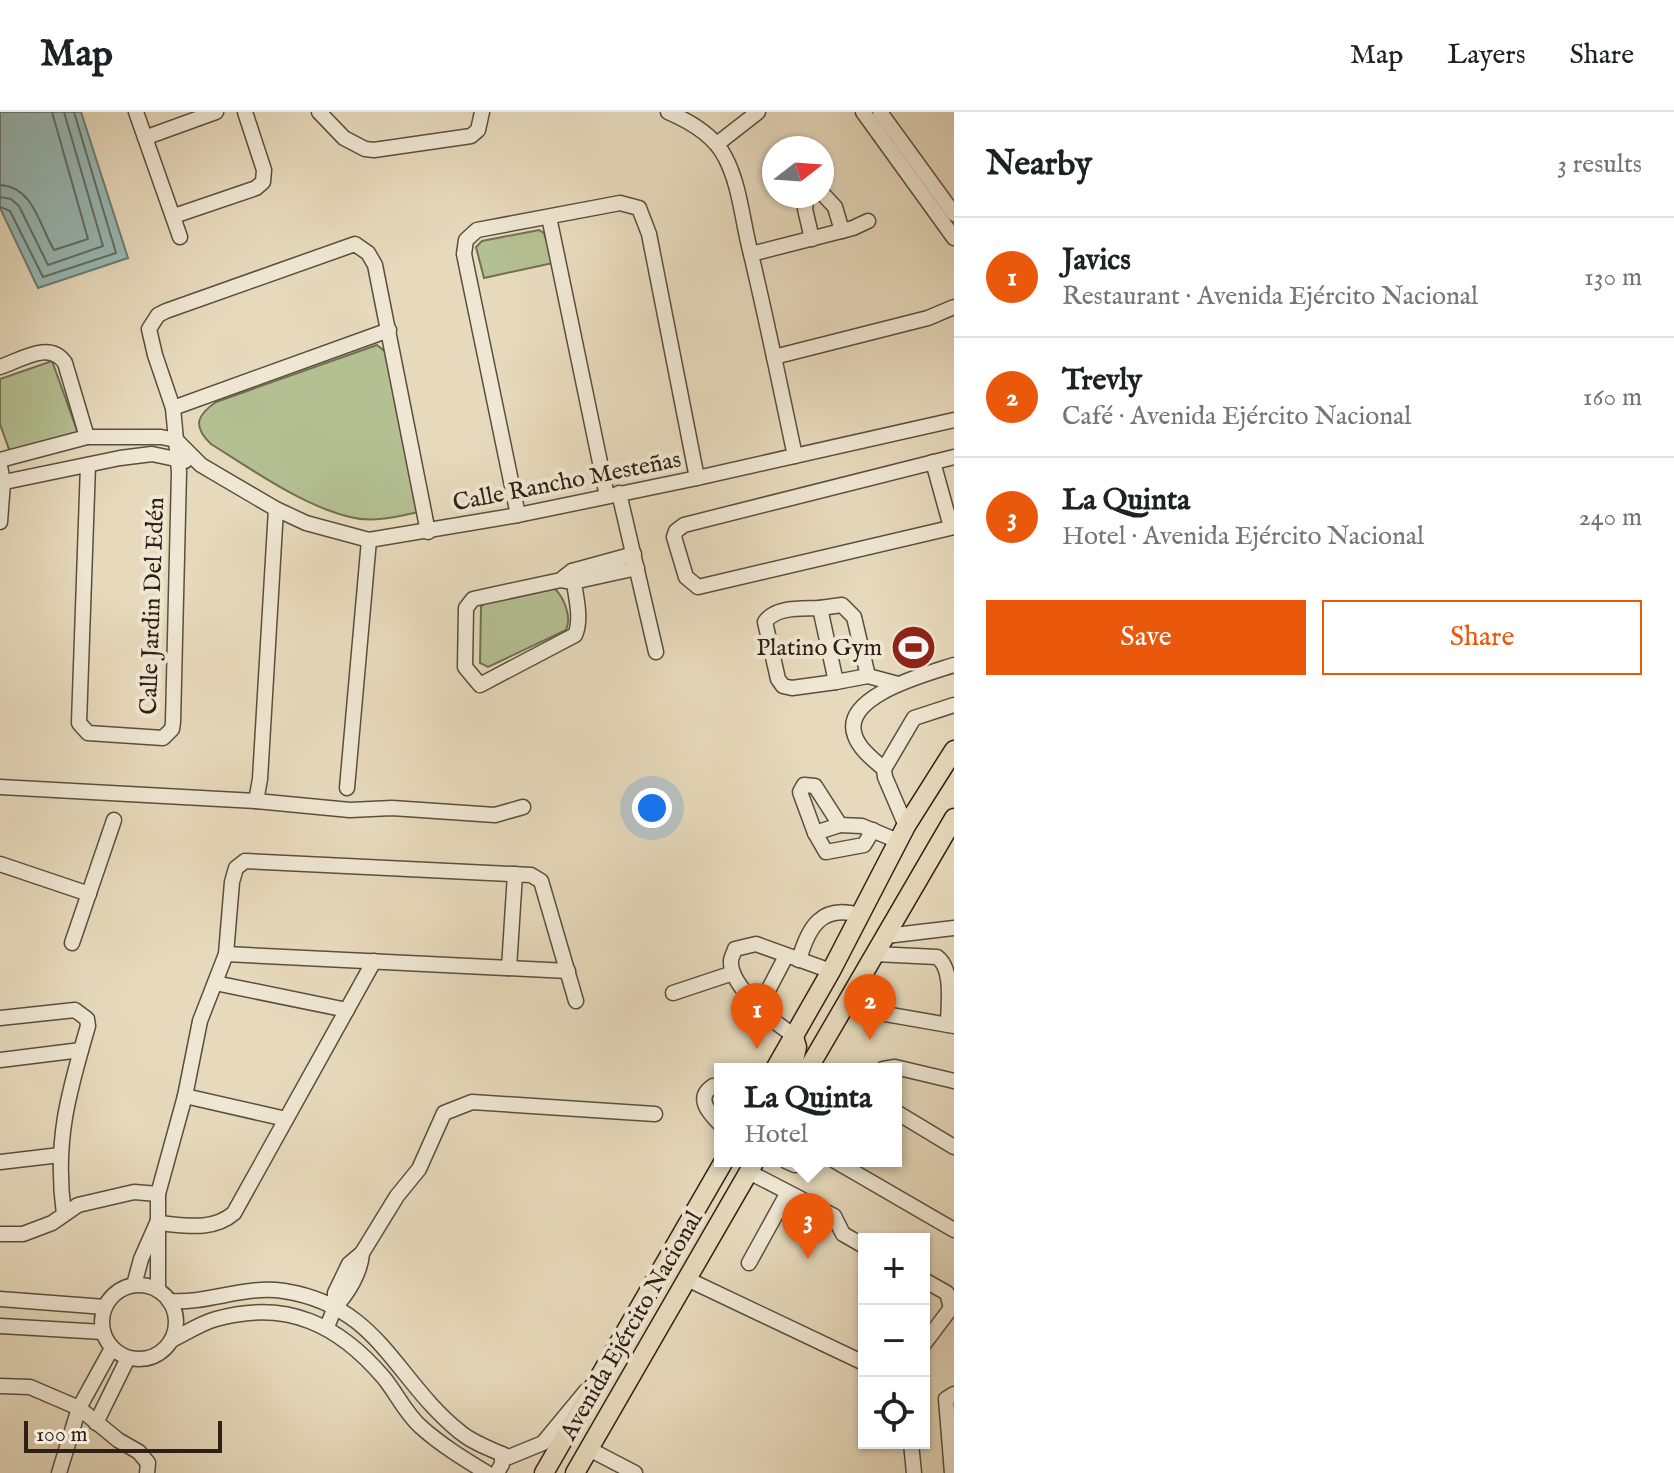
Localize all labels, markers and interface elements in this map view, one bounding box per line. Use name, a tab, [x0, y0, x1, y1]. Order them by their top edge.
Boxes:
text: Map	[40, 31, 113, 79]
text: Map	[1350, 38, 1403, 73]
text: Layers	[1447, 38, 1526, 73]
text: Share	[1570, 38, 1634, 73]
north arrow	[762, 136, 834, 208]
text: Nearby	[986, 143, 1092, 186]
text: 3 results	[1557, 148, 1642, 181]
text: Javics	[1062, 242, 1131, 280]
text: 1	[1007, 261, 1017, 294]
text: 130 m	[1584, 261, 1642, 294]
text: Restaurant · Avenida Ejército Nacional	[1062, 280, 1478, 313]
text: Trevly	[1062, 362, 1142, 400]
text: 2	[1006, 381, 1018, 414]
text: 160 m	[1583, 381, 1642, 414]
text: Café · Avenida Ejército Nacional	[1062, 400, 1411, 433]
street label: Calle Rancho Mesteñas	[450, 445, 684, 519]
text: La Quinta	[1062, 482, 1190, 520]
street label: Calle Jardin Del Edén	[134, 496, 172, 715]
text: 3	[1007, 501, 1017, 534]
text: 240 m	[1579, 501, 1642, 534]
text: Hotel · Avenida Ejército Nacional	[1062, 520, 1424, 553]
button: Save	[986, 600, 1306, 675]
button: Share	[1322, 600, 1642, 675]
sports icon: Platino Gym	[889, 624, 937, 672]
place label: Platino Gym	[756, 633, 882, 664]
your location	[632, 788, 672, 828]
pin: 2	[844, 974, 896, 1040]
pin: 1	[731, 983, 783, 1049]
popup	[714, 1063, 902, 1167]
text: La Quinta	[744, 1080, 872, 1118]
text: Hotel	[744, 1118, 808, 1151]
pin: 3	[782, 1193, 834, 1259]
street label: Avenida Ejército Nacional	[553, 1205, 711, 1447]
map controls	[858, 1233, 930, 1449]
button: +	[858, 1233, 930, 1305]
button: −	[858, 1305, 930, 1377]
button: locate	[858, 1377, 930, 1449]
scale bar	[24, 1417, 222, 1453]
text: 100 m	[36, 1421, 88, 1449]

